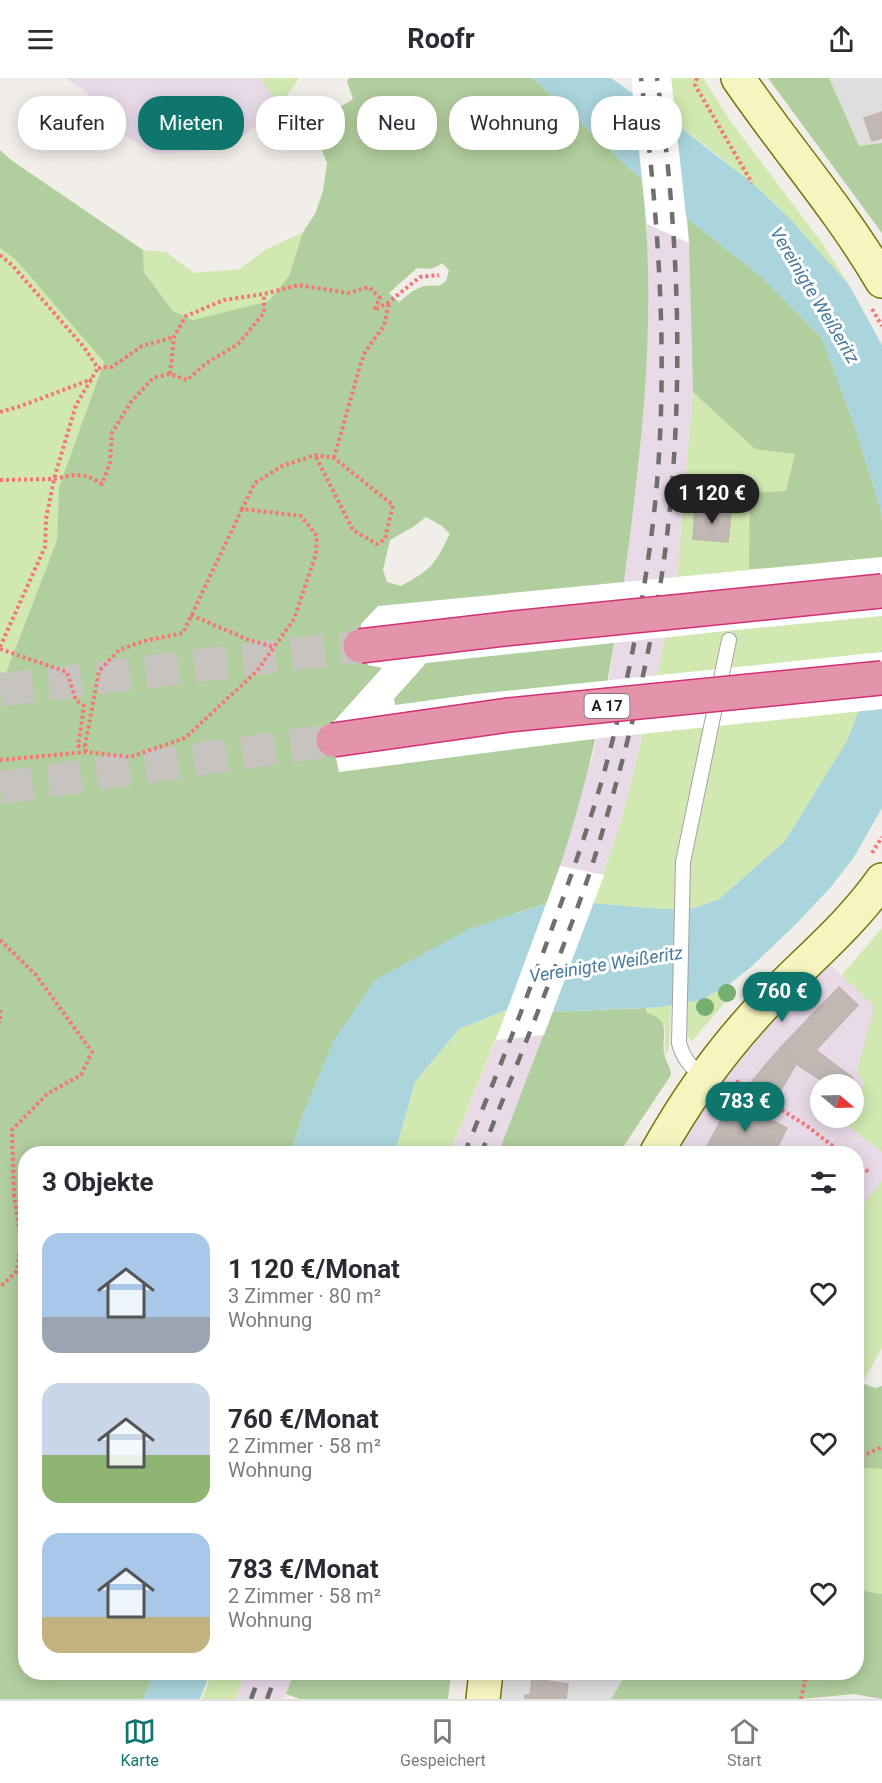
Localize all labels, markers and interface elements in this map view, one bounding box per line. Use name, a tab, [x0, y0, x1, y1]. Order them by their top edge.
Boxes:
icon: menu	[24, 23, 57, 56]
text: Roofr	[407, 23, 475, 55]
icon: share	[825, 23, 858, 56]
chip: Kaufen	[18, 96, 126, 150]
chip: Mieten	[138, 96, 244, 150]
chip: Filter	[256, 96, 345, 150]
chip: Neu	[357, 96, 437, 150]
chip: Wohnung	[449, 96, 579, 150]
chip: Haus	[591, 96, 682, 150]
water label: Vereinigte Weißeritz	[766, 223, 864, 367]
pin: 1 120 €	[657, 474, 767, 525]
text: 1 120 €	[678, 481, 746, 505]
road number: A 17	[584, 694, 630, 718]
water label: Vereinigte Weißeritz	[528, 941, 685, 987]
pin: 760 €	[740, 972, 824, 1023]
text: 760 €	[757, 979, 807, 1003]
north arrow	[810, 1074, 864, 1128]
map controls	[810, 1074, 864, 1128]
pin: 783 €	[703, 1082, 787, 1133]
text: 783 €	[720, 1089, 770, 1113]
icon: filters	[807, 1166, 840, 1199]
text: 3 Objekte	[42, 1167, 153, 1197]
text: 1 120 €/Monat	[228, 1254, 400, 1284]
icon: home	[90, 1257, 162, 1329]
icon: heart	[807, 1277, 840, 1310]
text: 3 Zimmer · 80 m²	[228, 1284, 381, 1308]
text: Wohnung	[228, 1308, 312, 1332]
text: 760 €/Monat	[228, 1404, 379, 1434]
icon: home	[90, 1407, 162, 1479]
icon: heart	[807, 1427, 840, 1460]
text: 2 Zimmer · 58 m²	[228, 1434, 381, 1458]
text: Wohnung	[228, 1458, 312, 1482]
text: 783 €/Monat	[228, 1554, 379, 1584]
icon: home	[90, 1557, 162, 1629]
icon: heart	[807, 1577, 840, 1610]
text: 2 Zimmer · 58 m²	[228, 1584, 381, 1608]
text: Wohnung	[228, 1608, 312, 1632]
tab: Karte	[121, 1715, 159, 1770]
tab: Gespeichert	[400, 1715, 486, 1770]
tab: Start	[727, 1715, 761, 1770]

